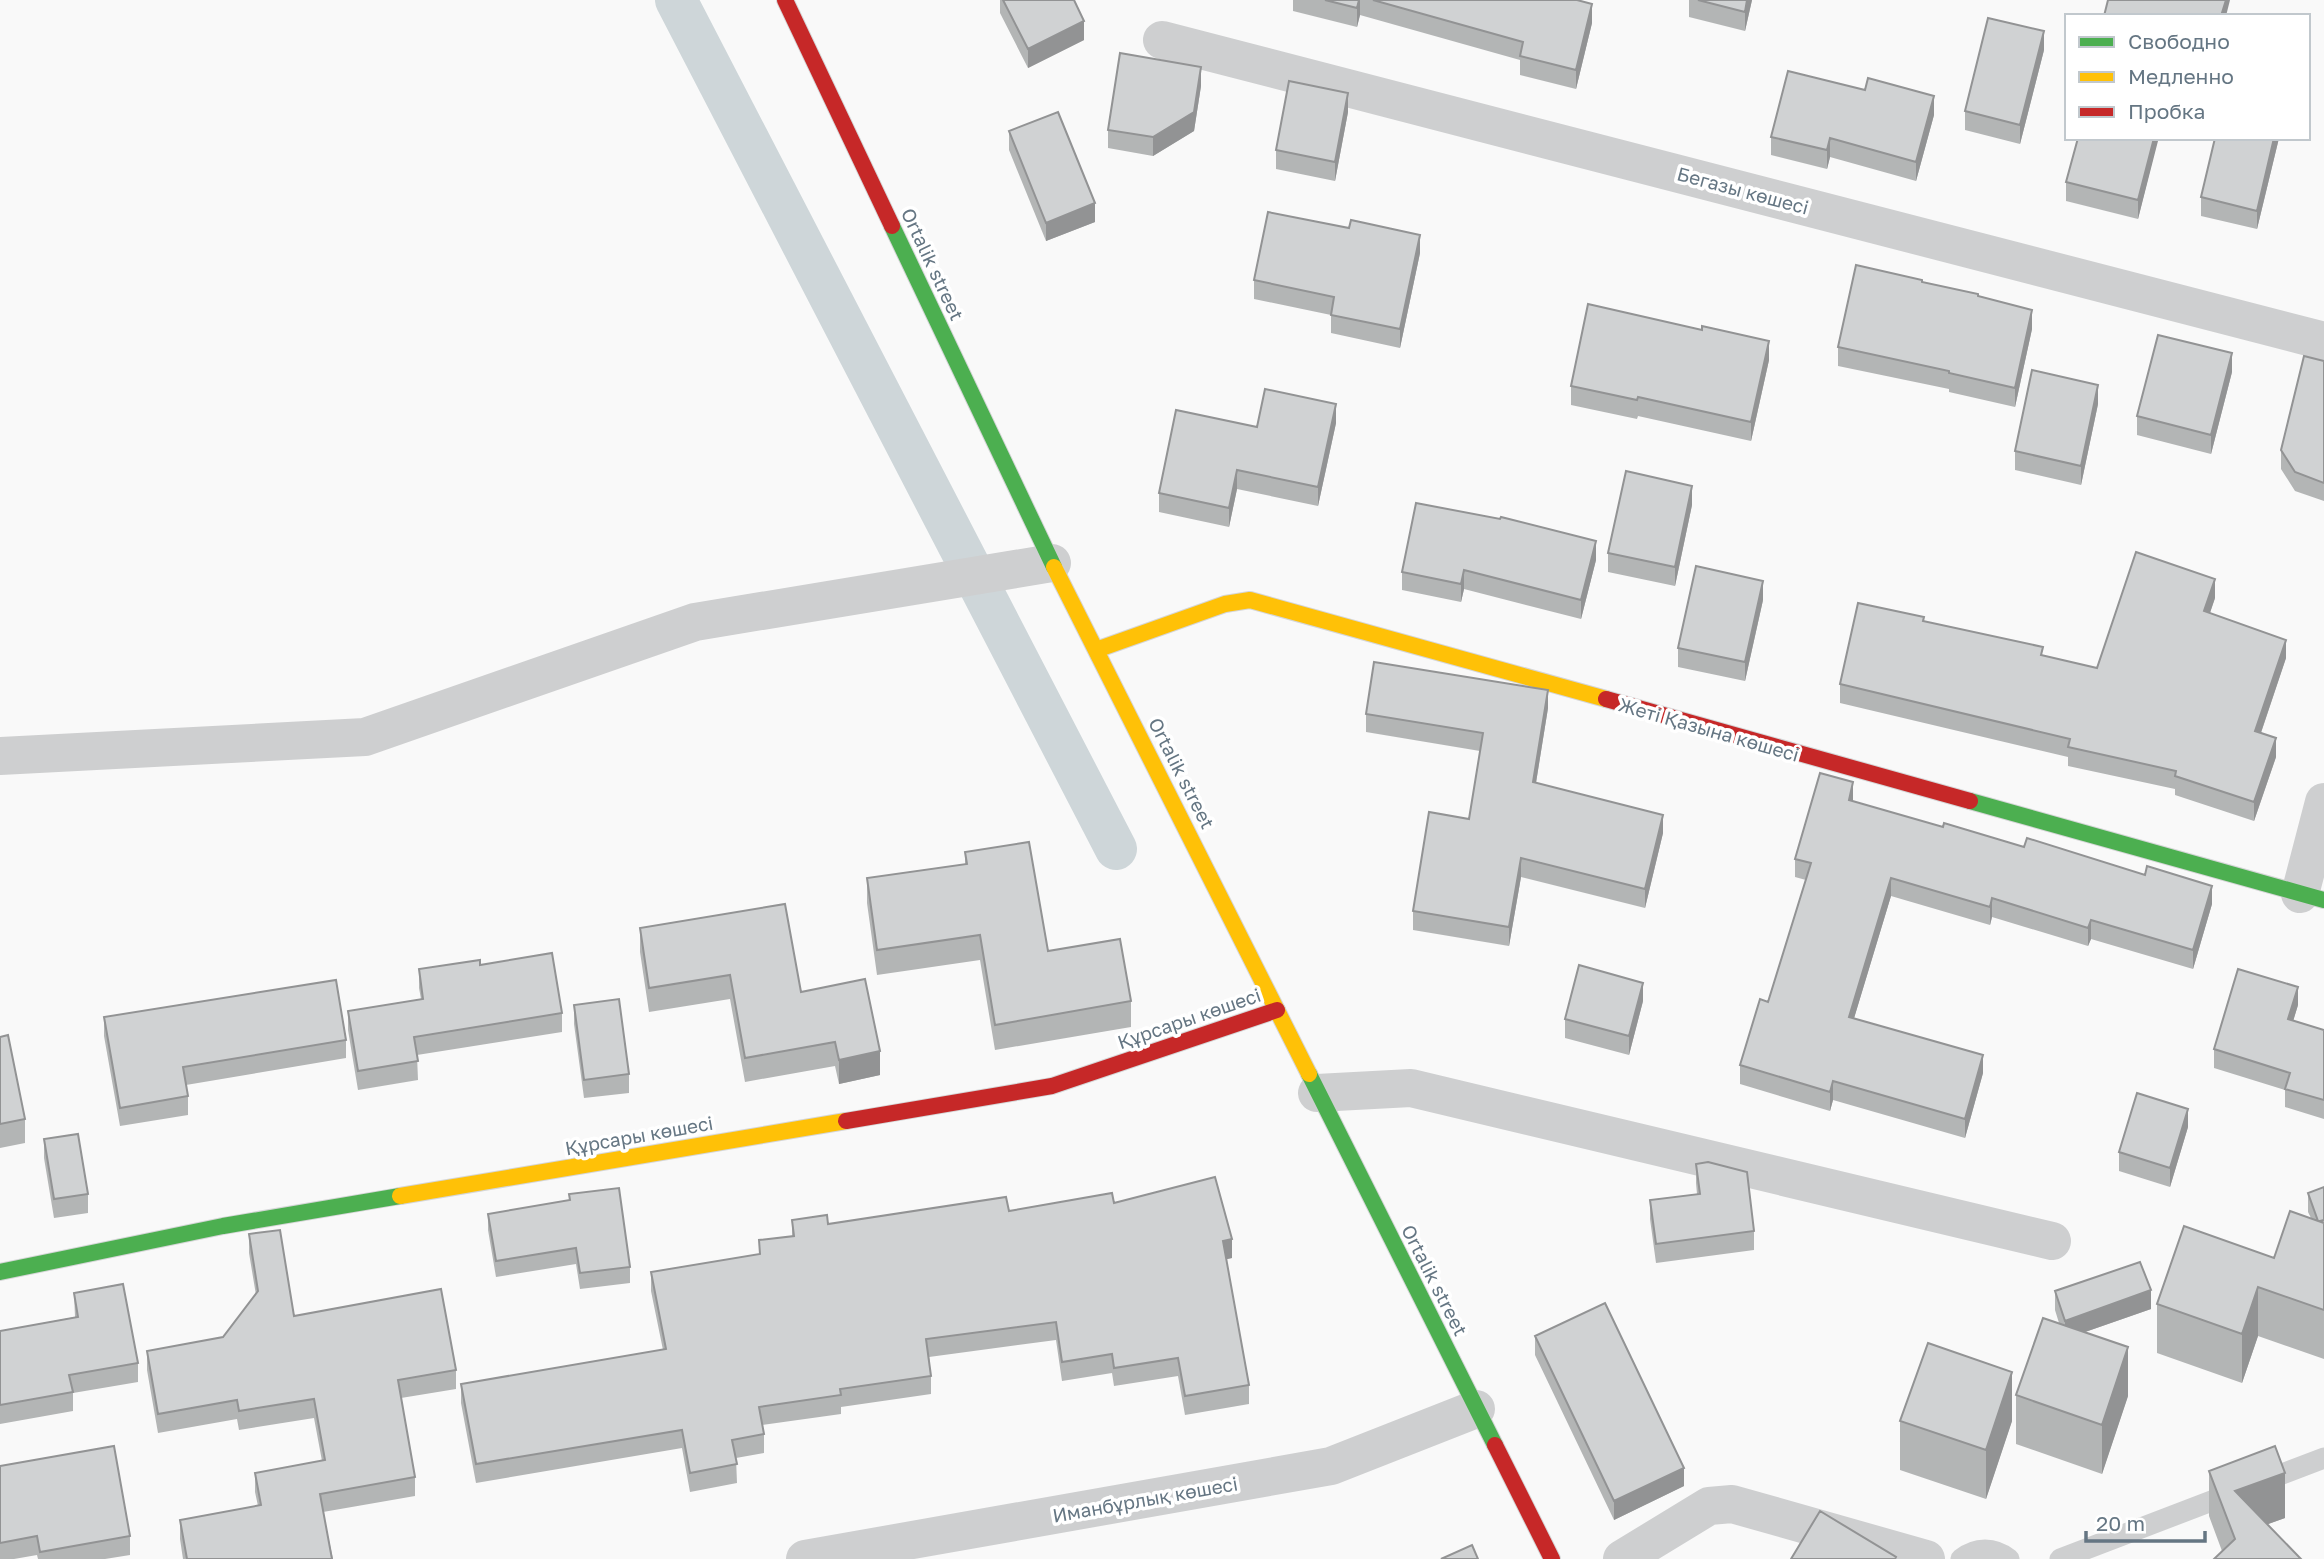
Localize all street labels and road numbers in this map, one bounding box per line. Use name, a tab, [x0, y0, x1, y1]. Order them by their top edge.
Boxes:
street label: Бегазы көшесі	[1675, 161, 1811, 219]
street label: Ortalik street	[897, 204, 969, 324]
street label: Жеті Қазына көшесі	[1616, 692, 1802, 766]
street label: Ortalik street	[1144, 714, 1220, 832]
street label: Құрсары көшесі	[1114, 983, 1264, 1053]
street label: Құрсары көшесі	[563, 1111, 715, 1159]
street label: Ortalik street	[1397, 1221, 1473, 1339]
street label: Иманбұрлық көшесі	[1051, 1471, 1239, 1527]

